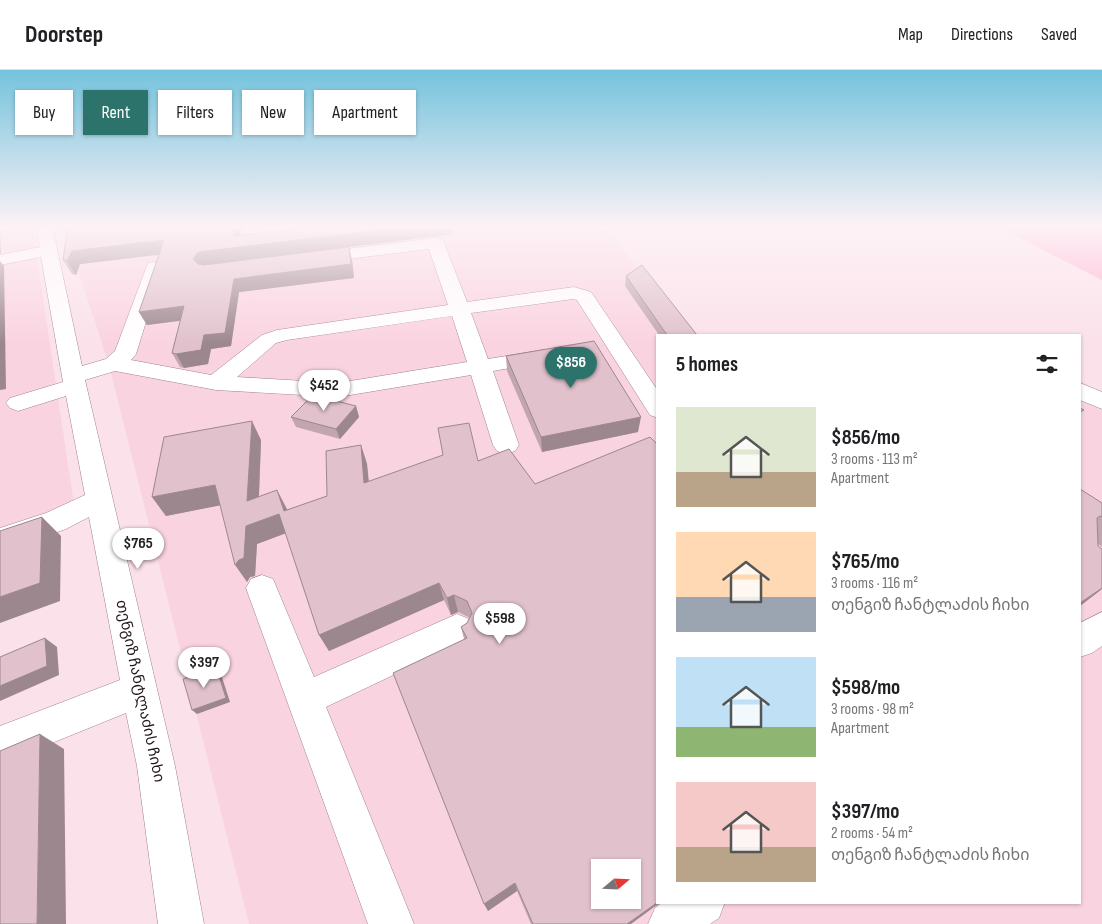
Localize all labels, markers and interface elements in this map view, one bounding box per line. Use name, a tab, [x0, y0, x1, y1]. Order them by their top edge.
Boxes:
text: Doorstep	[25, 20, 103, 49]
text: Map	[898, 24, 923, 45]
text: Directions	[951, 24, 1013, 45]
text: Saved	[1041, 24, 1077, 45]
chip: Buy	[15, 90, 73, 135]
chip: Rent	[83, 90, 148, 135]
chip: Filters	[158, 90, 232, 135]
chip: New	[242, 90, 304, 135]
chip: Apartment	[314, 90, 416, 135]
pin: $856	[541, 346, 601, 389]
icon: filters	[1033, 350, 1061, 378]
text: 5 homes	[676, 352, 738, 377]
text: $856	[556, 353, 586, 372]
pin: $452	[294, 370, 354, 412]
text: $452	[309, 376, 339, 395]
text: $856/mo	[831, 425, 900, 450]
icon: home	[716, 427, 776, 487]
text: 3 rooms · 113 m²	[831, 450, 918, 469]
text: Apartment	[831, 469, 889, 488]
pin: $765	[108, 528, 168, 570]
text: $765	[123, 534, 153, 553]
text: $765/mo	[831, 549, 899, 574]
icon: home	[716, 552, 776, 612]
text: 3 rooms · 116 m²	[831, 574, 918, 593]
text: თენგიზ ჩანტლაძის ჩიხი	[831, 596, 1029, 615]
street label: თენგიზ ჩანტლაძის ჩიხი	[111, 598, 169, 784]
pin: $598	[470, 602, 530, 645]
text: $598	[485, 609, 515, 628]
pin: $397	[174, 646, 234, 689]
text: $397	[189, 653, 219, 672]
text: $598/mo	[831, 675, 900, 700]
icon: home	[716, 677, 776, 737]
text: 3 rooms · 98 m²	[831, 700, 914, 719]
text: Apartment	[831, 719, 889, 738]
text: $397/mo	[831, 799, 899, 824]
icon: home	[716, 802, 776, 862]
text: 2 rooms · 54 m²	[831, 824, 913, 843]
text: თენგიზ ჩანტლაძის ჩიხი	[831, 846, 1029, 865]
north arrow	[591, 859, 641, 909]
map controls	[591, 859, 641, 909]

